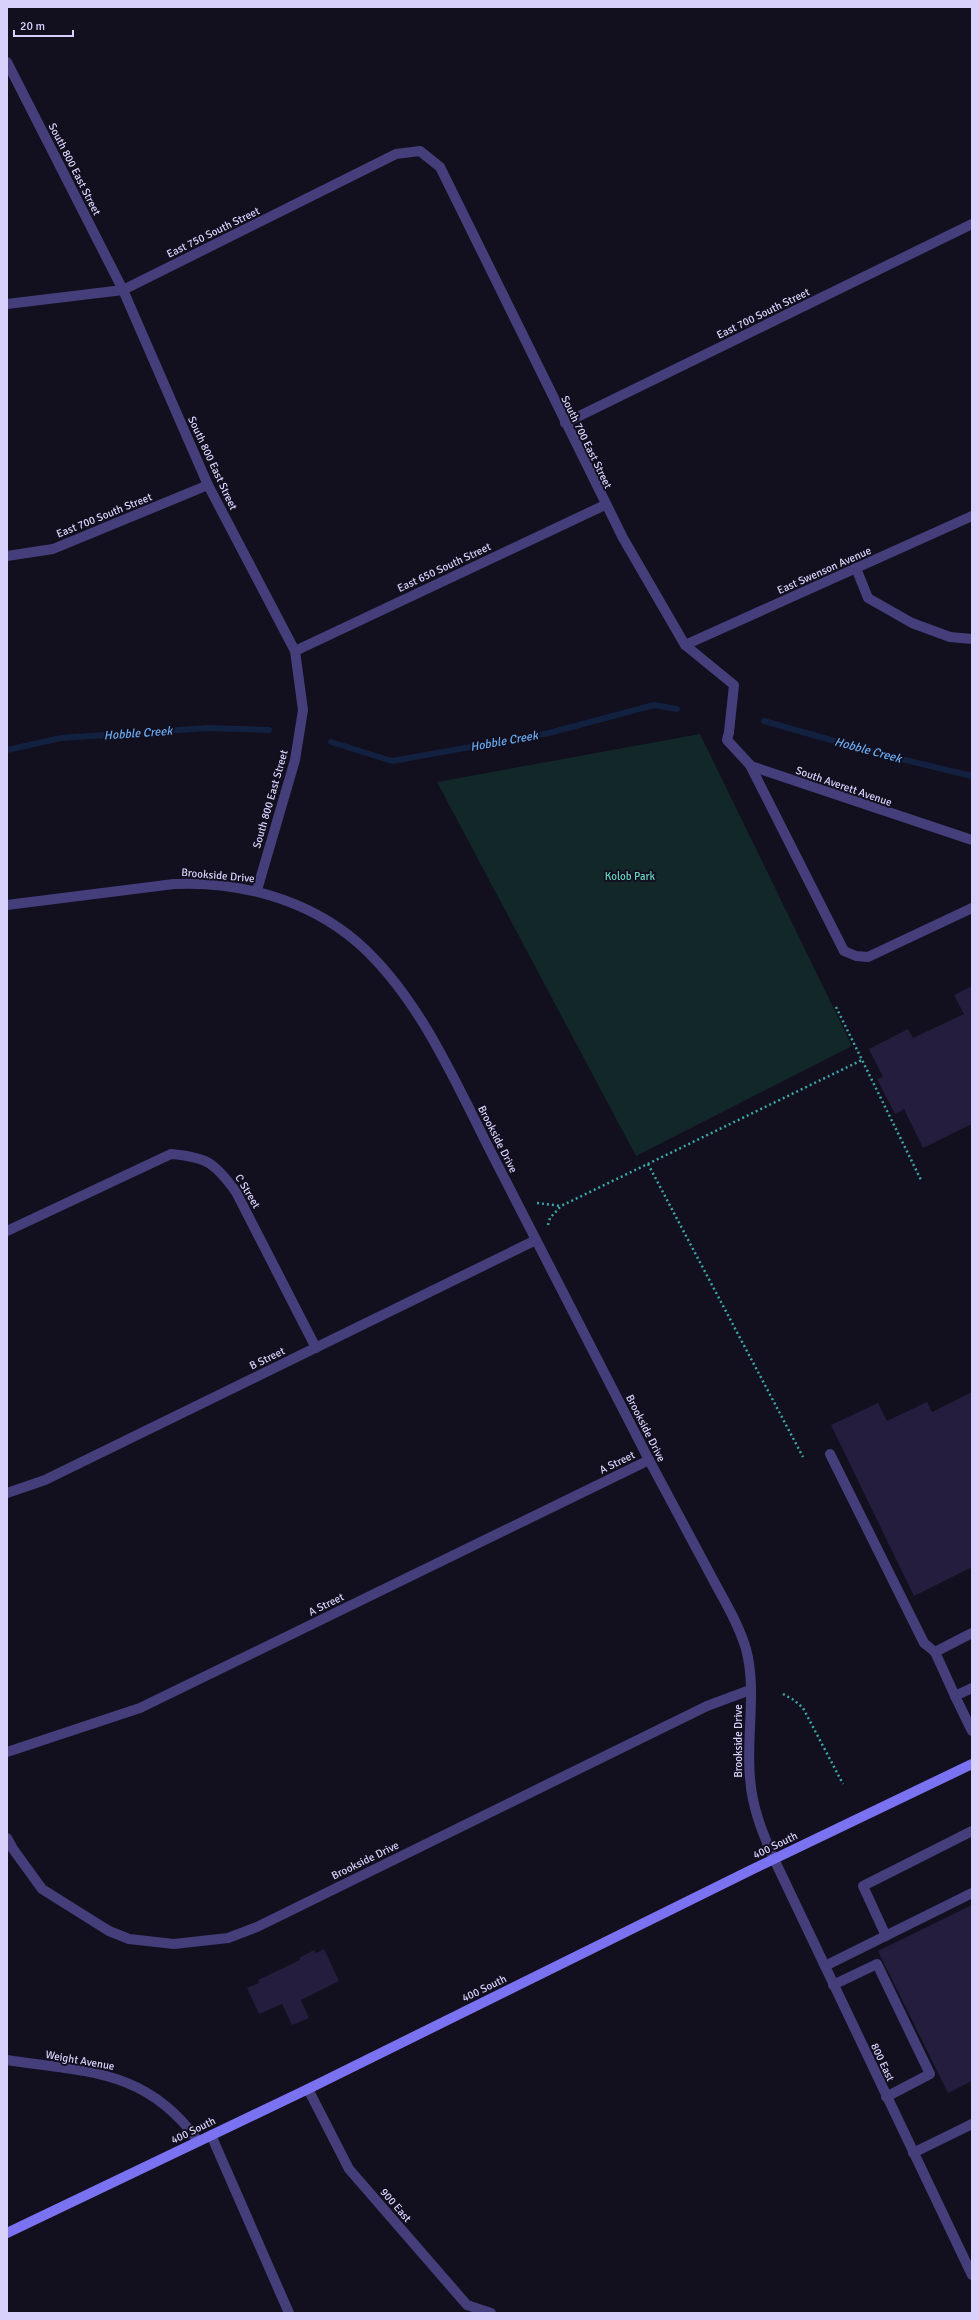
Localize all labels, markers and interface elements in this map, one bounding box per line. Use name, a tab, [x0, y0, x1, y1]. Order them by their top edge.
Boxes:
scale bar	[14, 12, 73, 38]
text: 20 m	[20, 19, 45, 34]
street label: South 800 East Street	[46, 121, 104, 218]
street label: East 750 South Street	[165, 204, 262, 261]
street label: East 700 South Street	[715, 285, 812, 342]
street label: South 700 East Street	[558, 394, 615, 491]
street label: South 800 East Street	[185, 414, 240, 512]
street label: East 700 South Street	[55, 490, 154, 541]
street label: East 650 South Street	[395, 540, 493, 595]
street label: East Swenson Avenue	[775, 544, 873, 597]
water label: Hobble Creek	[103, 724, 174, 743]
water label: Hobble Creek	[469, 728, 540, 755]
water label: Hobble Creek	[833, 734, 904, 767]
street label: South 800 East Street	[250, 748, 291, 850]
street label: South Averett Avenue	[794, 764, 894, 809]
street label: Brookside Drive	[181, 866, 255, 885]
park label: Kolob Park	[605, 870, 656, 883]
street label: Brookside Drive	[475, 1104, 520, 1175]
street label: C Street	[232, 1172, 263, 1211]
street label: B Street	[247, 1344, 287, 1373]
street label: Brookside Drive	[623, 1393, 668, 1464]
street label: A Street	[597, 1448, 637, 1477]
street label: A Street	[306, 1590, 346, 1619]
street label: Brookside Drive	[732, 1704, 745, 1778]
street label: 400 South	[751, 1829, 800, 1862]
street label: Brookside Drive	[329, 1839, 401, 1882]
street label: 400 South	[460, 1972, 509, 2005]
street label: 800 East	[868, 2041, 897, 2083]
street label: Weight Avenue	[44, 2048, 115, 2073]
street label: 400 South	[169, 2114, 218, 2147]
street label: 900 East	[377, 2186, 414, 2225]

